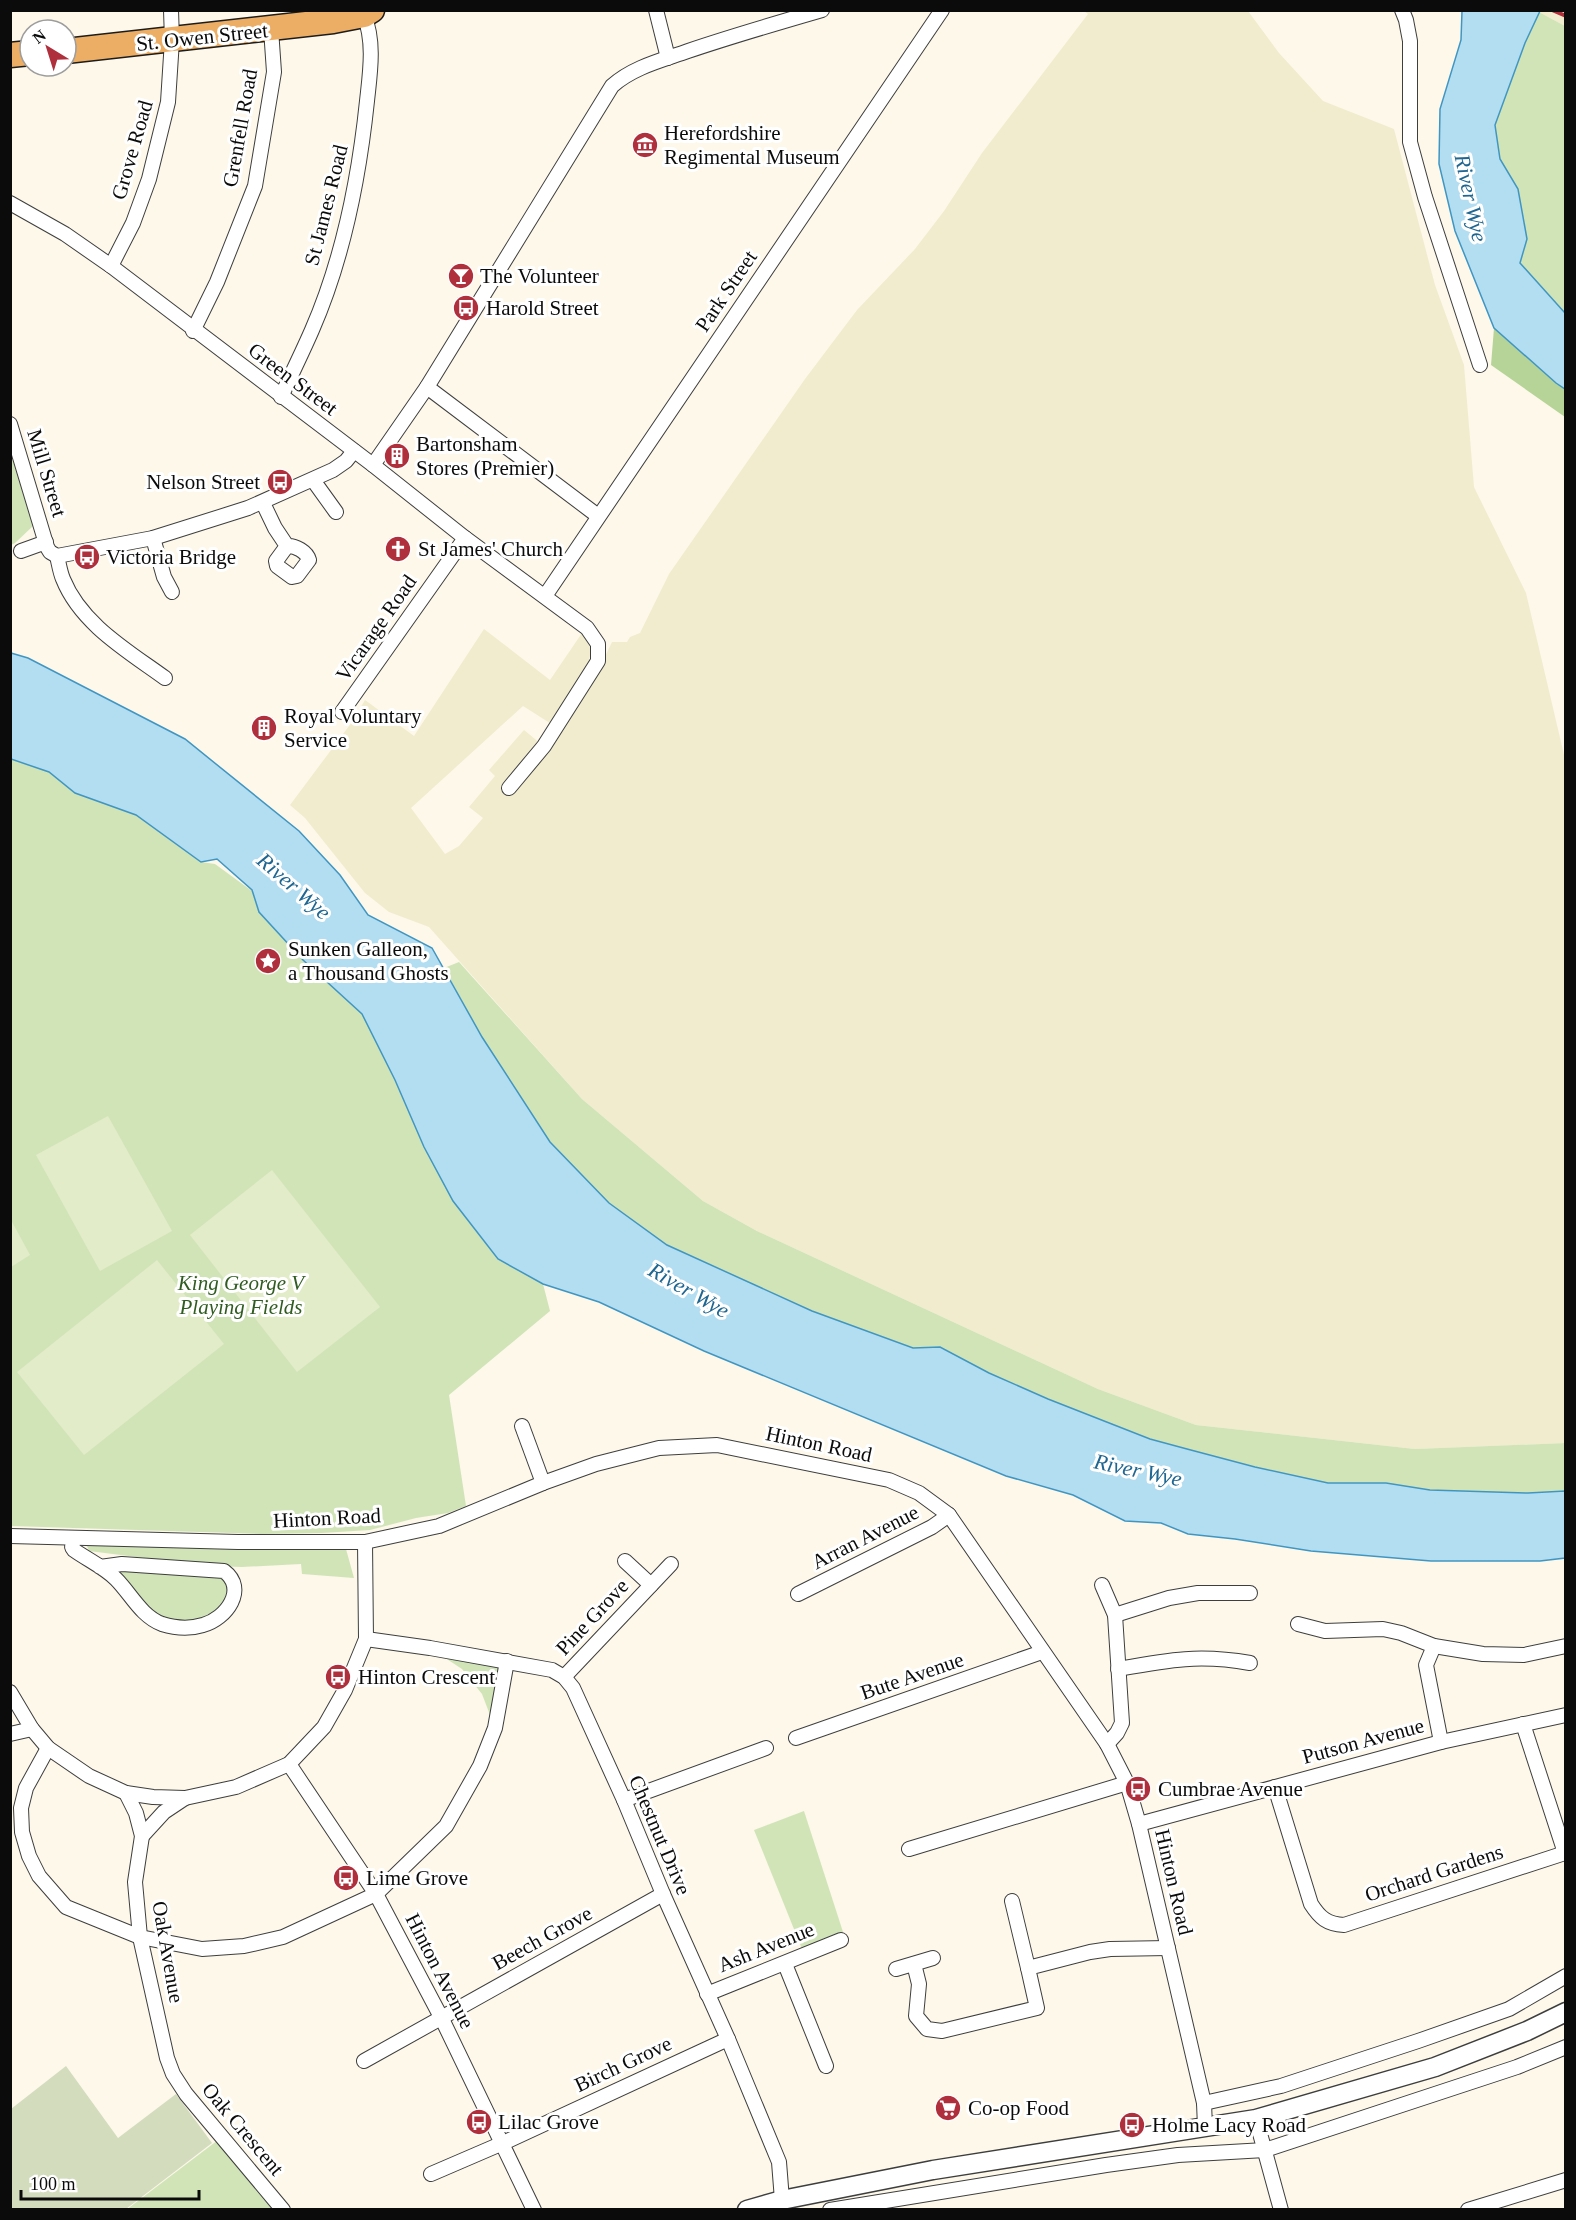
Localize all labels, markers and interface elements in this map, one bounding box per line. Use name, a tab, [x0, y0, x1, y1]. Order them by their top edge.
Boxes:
north arrow	[18, 18, 78, 78]
street label: St. Owen Street	[135, 18, 269, 56]
text: N	[29, 26, 49, 47]
street label: Grenfell Road	[218, 67, 262, 189]
street label: Grove Road	[106, 97, 158, 202]
place label: Herefordshire Regimental Museum	[664, 121, 840, 169]
museum icon: Herefordshire Regimental Museum	[630, 130, 660, 160]
street label: St James Road	[299, 142, 353, 268]
water label: River Wye	[1449, 151, 1493, 244]
street label: Park Street	[690, 246, 762, 336]
bar icon: The Volunteer	[446, 261, 476, 291]
place label: The Volunteer	[480, 264, 599, 288]
bus stop icon: Harold Street	[451, 293, 481, 323]
place label: Harold Street	[486, 296, 599, 320]
street label: Green Street	[244, 338, 342, 420]
street label: Mill Street	[22, 426, 72, 520]
place label: Bartonsham Stores (Premier)	[416, 432, 554, 480]
building icon: Bartonsham Stores (Premier)	[382, 441, 412, 471]
bus stop icon: Nelson Street	[265, 467, 295, 497]
place label: Nelson Street	[146, 470, 260, 494]
church icon: St James' Church	[383, 534, 413, 564]
place label: St James' Church	[418, 537, 563, 561]
bus stop icon: Victoria Bridge	[72, 542, 102, 572]
place label: Victoria Bridge	[106, 545, 236, 569]
street label: Vicarage Road	[331, 570, 422, 686]
place label: Royal Voluntary Service	[284, 704, 422, 752]
building icon: Royal Voluntary Service	[249, 713, 279, 743]
water label: River Wye	[251, 847, 336, 925]
place label: Sunken Galleon, a Thousand Ghosts	[288, 937, 449, 985]
place icon: Sunken Galleon, a Thousand Ghosts	[253, 946, 283, 976]
water label: River Wye	[643, 1256, 734, 1323]
park label: King George V Playing Fields	[177, 1271, 306, 1319]
street label: Hinton Road	[764, 1421, 875, 1467]
water label: River Wye	[1091, 1448, 1184, 1492]
street label: Arran Avenue	[808, 1500, 922, 1574]
street label: Hinton Road	[272, 1503, 382, 1533]
street label: Pine Grove	[551, 1574, 633, 1660]
street label: Bute Avenue	[857, 1647, 967, 1705]
bus stop icon: Hinton Crescent	[323, 1662, 353, 1692]
place label: Hinton Crescent	[358, 1665, 495, 1689]
street label: Putson Avenue	[1300, 1713, 1426, 1769]
street label: Chestnut Drive	[624, 1772, 696, 1898]
bus stop icon: Cumbrae Avenue	[1123, 1774, 1153, 1804]
place label: Cumbrae Avenue	[1158, 1777, 1303, 1801]
street label: Hinton Road	[1150, 1827, 1198, 1938]
street label: Orchard Gardens	[1362, 1839, 1506, 1907]
bus stop icon: Lime Grove	[331, 1863, 361, 1893]
place label: Lime Grove	[366, 1866, 468, 1890]
street label: Oak Avenue	[147, 1899, 189, 2005]
street label: Beech Grove	[488, 1901, 596, 1975]
street label: Hinton Avenue	[401, 1909, 479, 2033]
street label: Ash Avenue	[714, 1917, 818, 1977]
street label: Birch Grove	[571, 2031, 675, 2097]
street label: Oak Crescent	[197, 2078, 289, 2180]
supermarket icon: Co-op Food	[933, 2093, 963, 2123]
place label: Co-op Food	[968, 2096, 1069, 2120]
bus stop icon: Lilac Grove	[464, 2107, 494, 2137]
place label: Lilac Grove	[498, 2110, 599, 2134]
bus stop icon: Holme Lacy Road	[1117, 2110, 1147, 2140]
place label: Holme Lacy Road	[1152, 2113, 1306, 2137]
scale bar	[21, 2163, 200, 2201]
text: 100 m	[30, 2174, 76, 2194]

